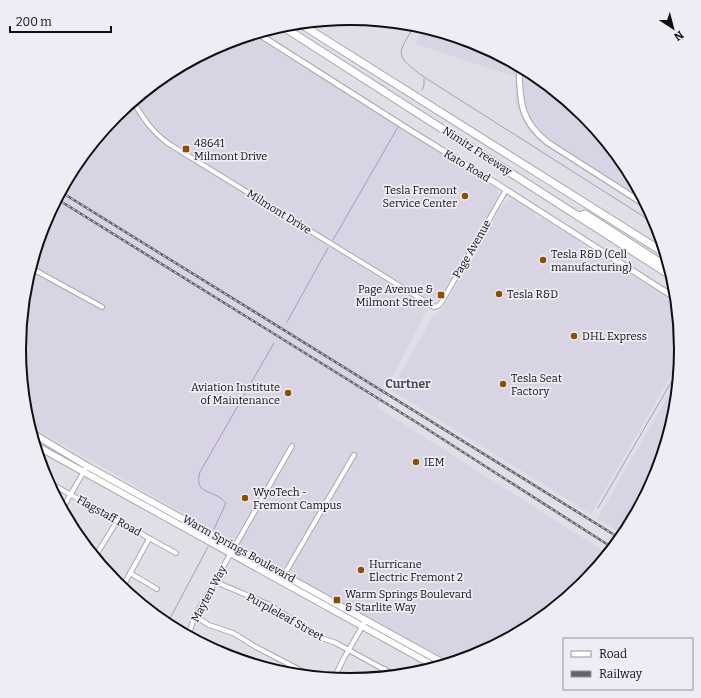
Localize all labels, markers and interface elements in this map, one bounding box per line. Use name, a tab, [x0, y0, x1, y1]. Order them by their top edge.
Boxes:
scale bar	[10, 8, 111, 34]
north arrow	[653, 8, 693, 48]
text: 200 m	[16, 15, 52, 29]
text: N	[671, 28, 686, 44]
street label: Nimitz Freeway	[440, 124, 514, 178]
place label: 48641 Milmont Drive	[194, 137, 267, 163]
marker: 48641 Milmont Drive	[181, 144, 191, 154]
street label: Kato Road	[442, 147, 493, 185]
place label: Tesla Fremont Service Center	[382, 184, 457, 210]
street label: Milmont Drive	[244, 187, 314, 237]
marker: Tesla Fremont Service Center	[460, 191, 470, 201]
street label: Page Avenue	[450, 218, 494, 280]
place label: Tesla R&D (Cell manufacturing)	[551, 248, 632, 274]
marker: Tesla R&D (Cell manufacturing)	[538, 255, 548, 265]
place label: Page Avenue & Milmont Street	[356, 283, 433, 309]
place label: Tesla R&D	[507, 288, 558, 301]
marker: Tesla R&D	[494, 289, 504, 299]
marker: Page Avenue & Milmont Street	[436, 290, 446, 300]
place label: DHL Express	[582, 330, 647, 343]
marker: DHL Express	[569, 331, 579, 341]
place label: Tesla Seat Factory	[511, 372, 562, 398]
district label: Curtner	[385, 377, 431, 391]
marker: Tesla Seat Factory	[498, 379, 508, 389]
place label: Aviation Institute of Maintenance	[191, 381, 280, 407]
marker: Aviation Institute of Maintenance	[283, 388, 293, 398]
place label: IEM	[424, 456, 445, 469]
marker: IEM	[411, 457, 421, 467]
place label: WyoTech - Fremont Campus	[253, 486, 342, 512]
street label: Flagstaff Road	[74, 493, 144, 539]
marker: WyoTech - Fremont Campus	[240, 493, 250, 503]
street label: Warm Springs Boulevard	[180, 513, 298, 586]
place label: Hurricane Electric Fremont 2	[369, 558, 463, 584]
street label: Mayten Way	[189, 563, 229, 624]
marker: Hurricane Electric Fremont 2	[356, 565, 366, 575]
place label: Warm Springs Boulevard & Starlite Way	[345, 588, 472, 614]
street label: Purpleleaf Street	[244, 590, 326, 644]
marker: Warm Springs Boulevard & Starlite Way	[332, 595, 342, 605]
legend	[563, 638, 693, 690]
text: Road	[599, 647, 627, 661]
text: Railway	[599, 667, 643, 681]

